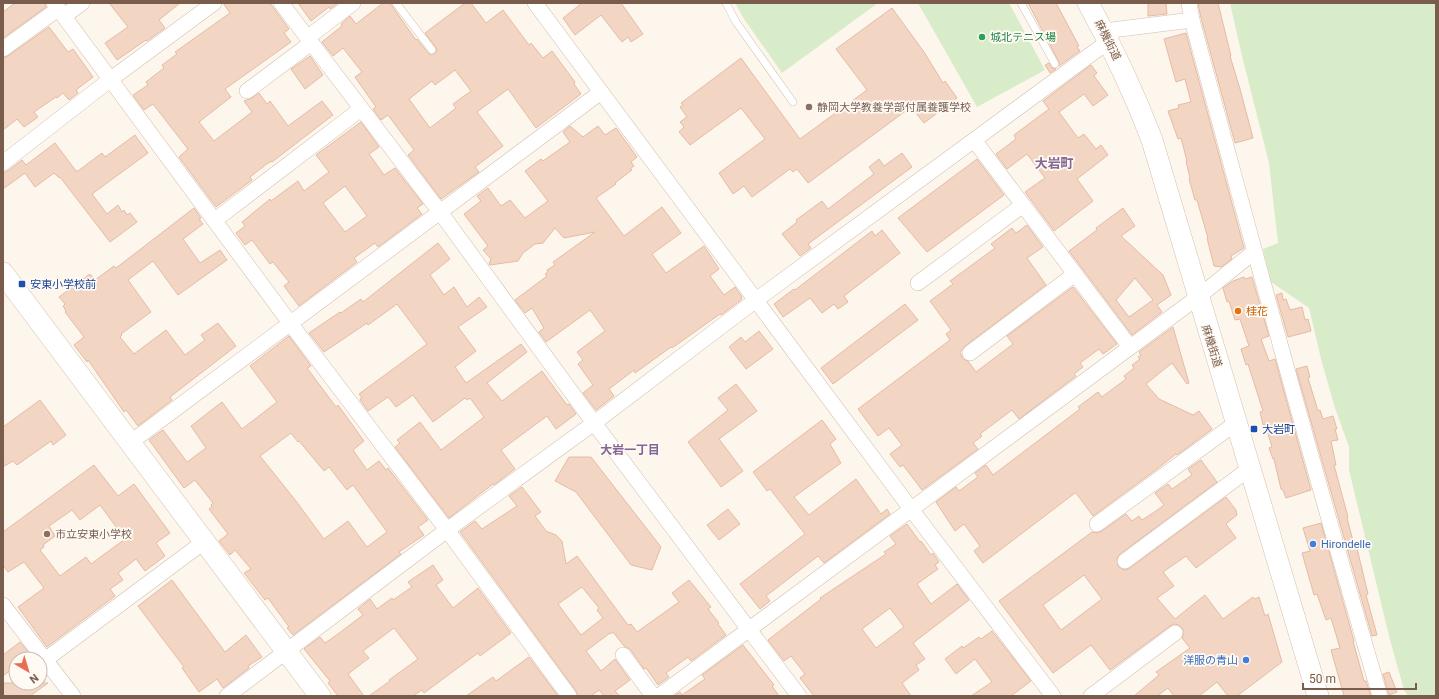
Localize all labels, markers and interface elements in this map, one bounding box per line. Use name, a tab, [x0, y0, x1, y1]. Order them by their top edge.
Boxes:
street label: 麻機街道	[1092, 18, 1123, 63]
place label: 城北テニス場	[990, 31, 1056, 44]
marker: 城北テニス場	[977, 32, 987, 42]
place label: 静岡大学教養学部付属養護学校	[817, 101, 971, 114]
marker: 静岡大学教養学部付属養護学校	[804, 102, 814, 112]
district label: 大岩町	[1034, 156, 1074, 171]
place label: 安東小学校前	[30, 278, 96, 291]
marker: 安東小学校前	[17, 279, 27, 289]
place label: 桂花	[1246, 305, 1268, 318]
marker: 桂花	[1233, 306, 1243, 316]
street label: 麻機街道	[1199, 323, 1224, 369]
place label: 大岩町	[1262, 423, 1295, 436]
marker: 大岩町	[1249, 424, 1259, 434]
district label: 大岩一丁目	[600, 443, 660, 457]
place label: 市立安東小学校	[55, 528, 132, 541]
marker: 市立安東小学校	[42, 529, 52, 539]
place label: Hirondelle	[1321, 538, 1371, 551]
marker: Hirondelle	[1308, 539, 1318, 549]
north arrow	[8, 651, 48, 691]
place label: 洋服の青山	[1183, 654, 1238, 667]
marker: 洋服の青山	[1241, 655, 1251, 665]
scale bar	[1303, 665, 1416, 691]
text: N	[27, 671, 41, 686]
text: 50 m	[1309, 672, 1336, 686]

